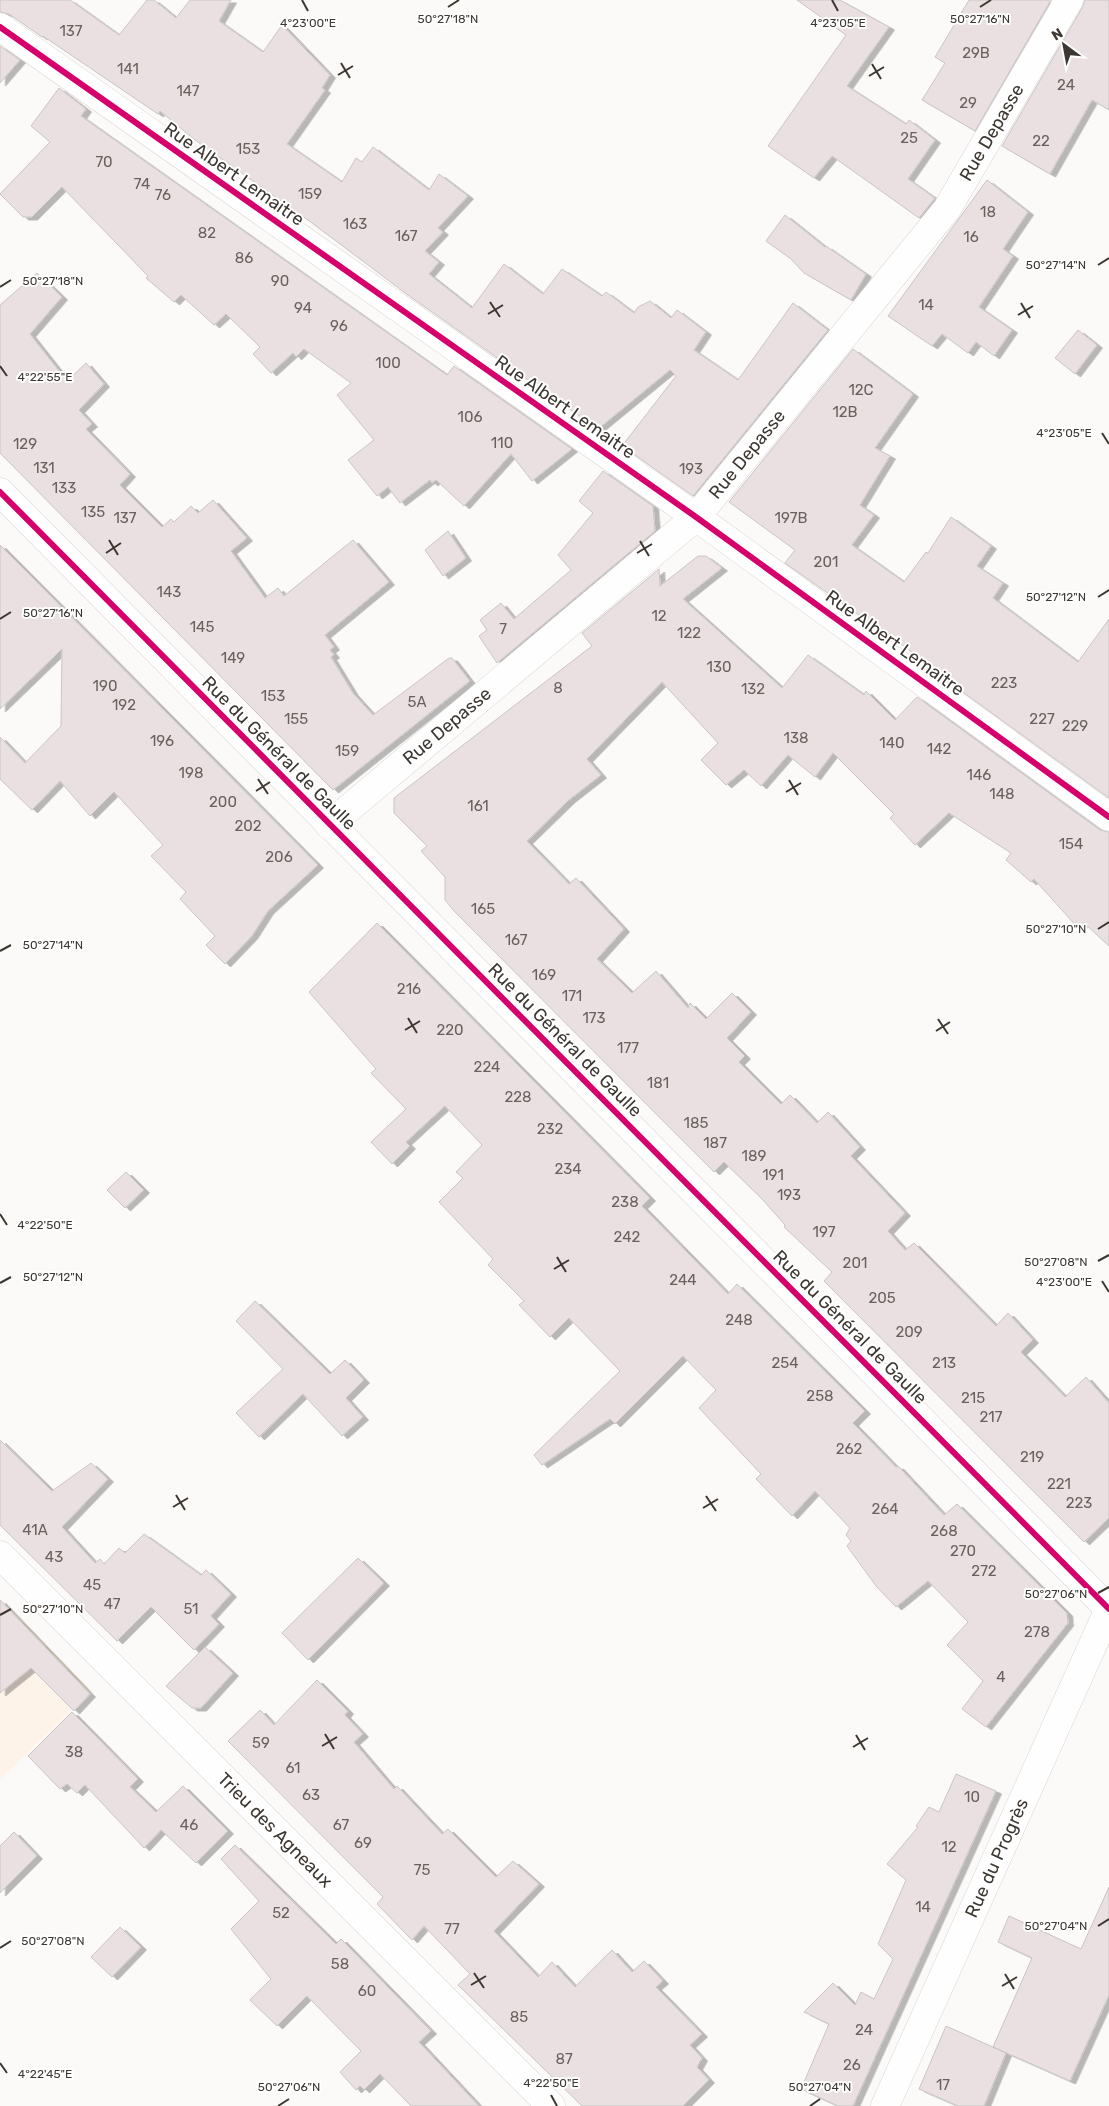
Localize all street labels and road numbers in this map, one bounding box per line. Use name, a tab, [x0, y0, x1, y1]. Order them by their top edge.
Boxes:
street label: Rue Depasse	[955, 80, 1029, 185]
street label: Rue Albert Lemaitre	[160, 117, 308, 231]
street label: Rue Albert Lemaitre	[491, 350, 639, 464]
street label: Rue Depasse	[704, 405, 790, 503]
street label: Rue Albert Lemaitre	[821, 585, 969, 701]
street label: Rue du Général de Gaulle	[197, 671, 361, 835]
street label: Rue Depasse	[398, 683, 496, 769]
street label: Rue du Général de Gaulle	[483, 958, 647, 1122]
street label: Rue du Général de Gaulle	[768, 1245, 932, 1409]
street label: Trieu des Agneaux	[213, 1768, 337, 1892]
street label: Rue du Progrès	[960, 1795, 1033, 1921]

